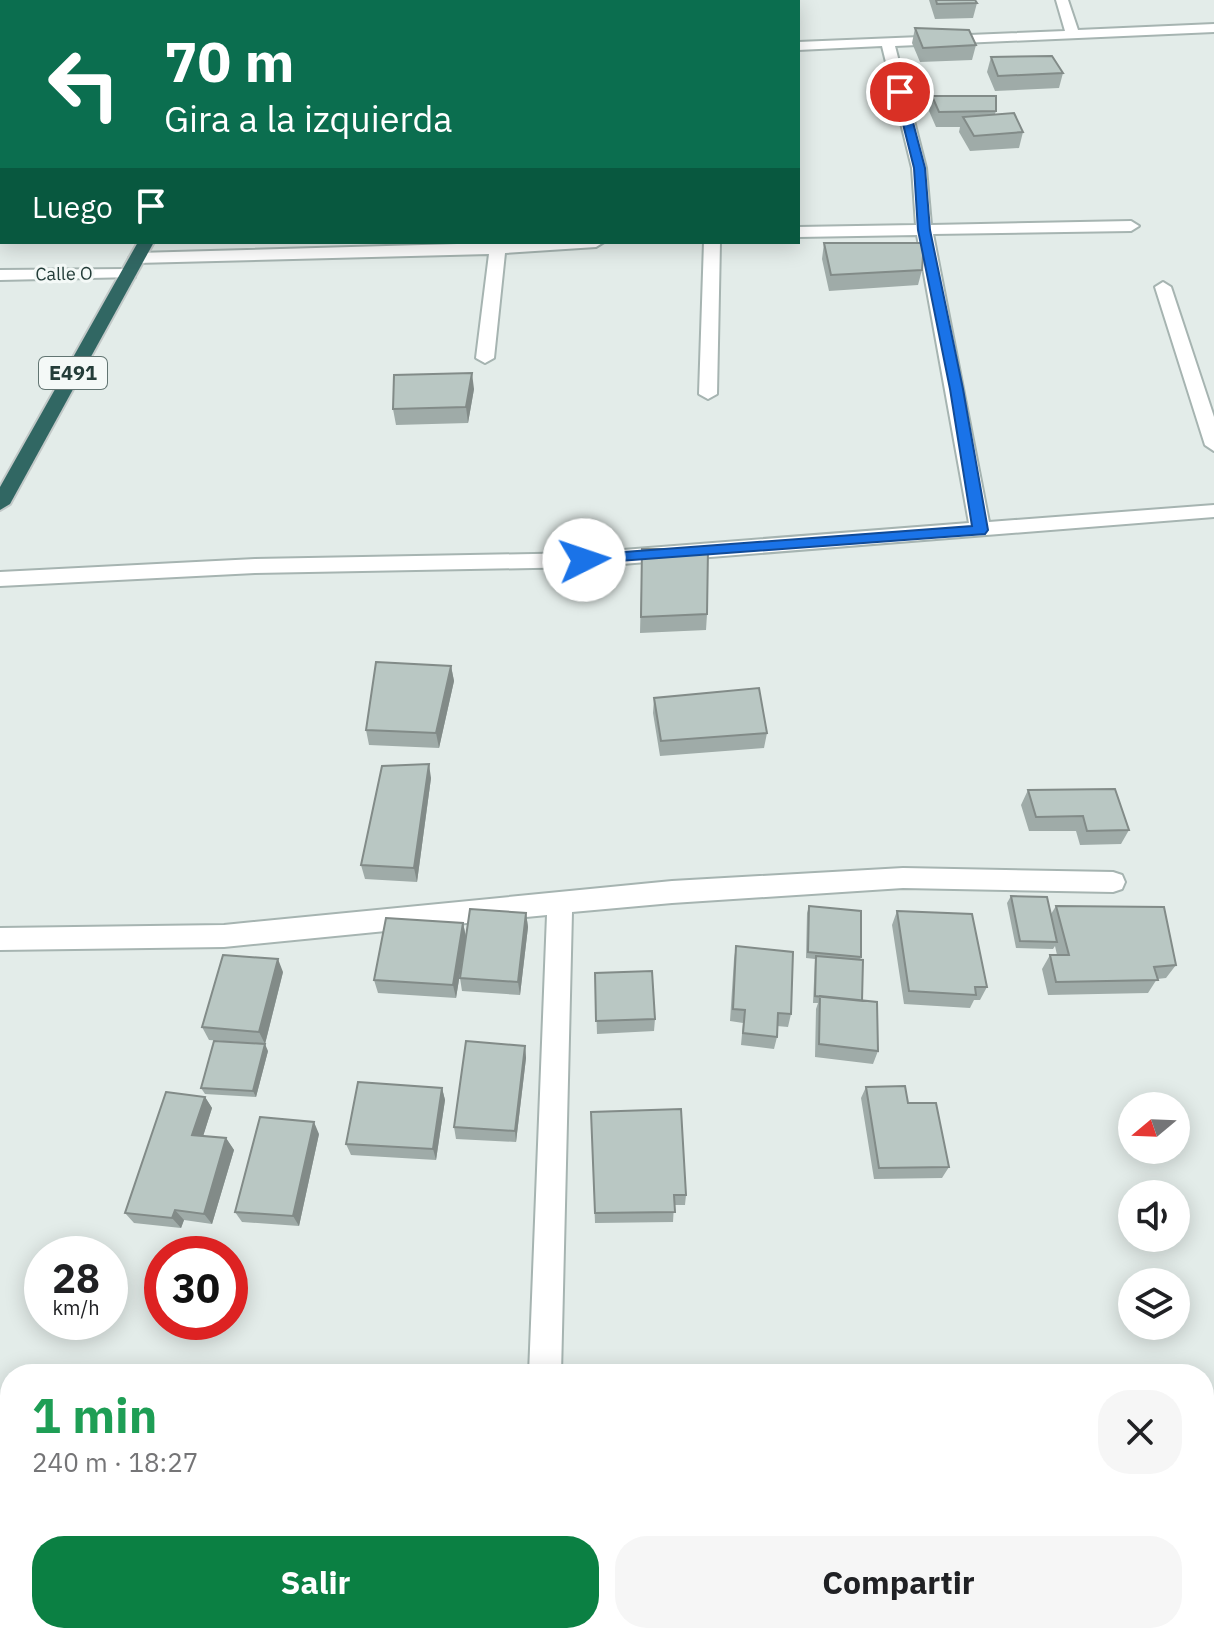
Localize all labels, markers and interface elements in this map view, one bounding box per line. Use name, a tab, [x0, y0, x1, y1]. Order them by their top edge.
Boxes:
text: 70 m	[164, 25, 294, 97]
icon: left	[32, 32, 136, 136]
pin	[866, 58, 934, 126]
icon: arrive	[878, 70, 922, 114]
text: Gira a la izquierda	[164, 95, 453, 142]
icon: arrive	[129, 184, 173, 228]
text: Luego	[32, 187, 113, 226]
street label: Calle O	[35, 262, 93, 285]
road number: E491	[39, 357, 107, 389]
position arrow	[542, 518, 626, 602]
north arrow	[1118, 1092, 1190, 1164]
map controls	[1118, 1092, 1190, 1340]
button: sound	[1118, 1180, 1190, 1252]
speed limit sign: 30	[144, 1236, 248, 1340]
text: 28	[52, 1252, 100, 1304]
button: layers	[1118, 1268, 1190, 1340]
text: km/h	[52, 1294, 100, 1321]
text: 1 min	[32, 1384, 157, 1446]
button: close	[1098, 1390, 1182, 1474]
text: 240 m · 18:27	[32, 1445, 198, 1479]
button: Salir	[32, 1536, 599, 1628]
button: Compartir	[615, 1536, 1182, 1628]

